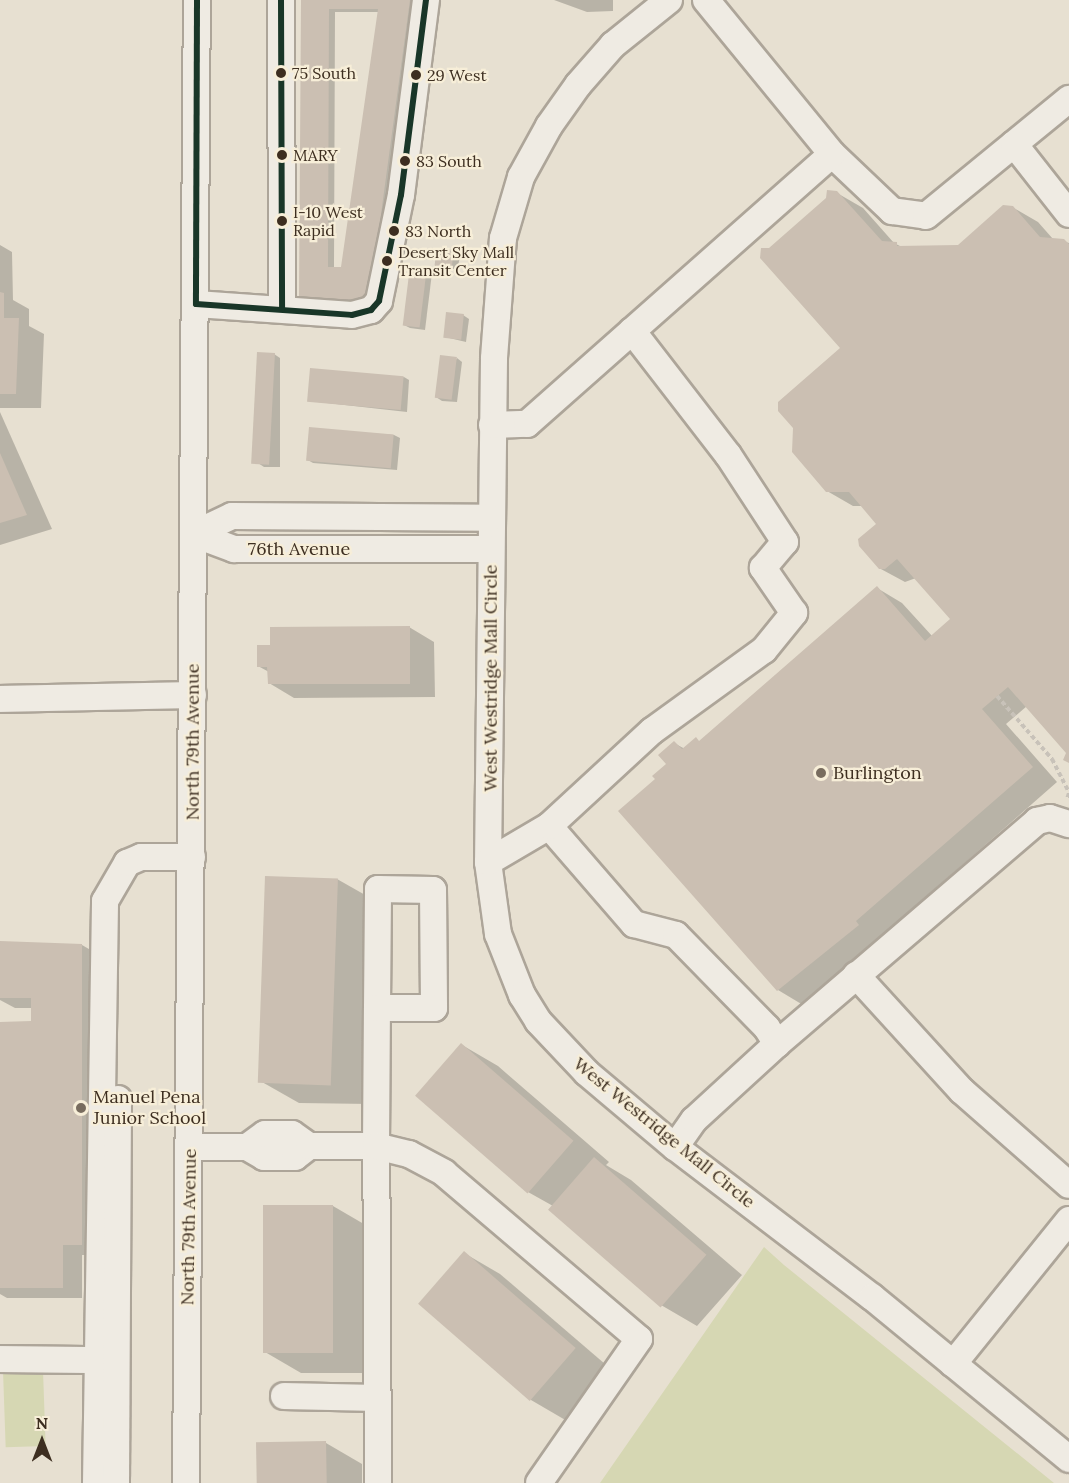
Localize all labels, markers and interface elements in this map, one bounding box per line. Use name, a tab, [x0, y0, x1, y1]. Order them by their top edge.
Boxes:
place label: 75 South	[292, 63, 356, 83]
place label: 29 West	[427, 65, 487, 85]
marker: 75 South	[275, 67, 287, 79]
marker: 29 West	[410, 69, 422, 81]
place label: MARY	[293, 145, 338, 165]
marker: MARY	[276, 149, 288, 161]
place label: 83 South	[416, 151, 482, 171]
marker: 83 South	[399, 155, 411, 167]
place label: I-10 West Rapid	[293, 202, 363, 240]
marker: I-10 West Rapid	[276, 215, 288, 227]
place label: 83 North	[405, 221, 471, 241]
marker: 83 North	[388, 225, 400, 237]
place label: Desert Sky Mall Transit Center	[398, 242, 514, 280]
marker: Desert Sky Mall Transit Center	[381, 255, 393, 267]
street label: 76th Avenue	[248, 538, 350, 560]
street label: West Westridge Mall Circle	[480, 564, 502, 792]
street label: North 79th Avenue	[182, 664, 204, 820]
place label: Burlington	[833, 762, 922, 784]
marker: Burlington	[814, 766, 828, 780]
street label: West Westridge Mall Circle	[569, 1053, 759, 1213]
place label: Manuel Pena Junior School	[93, 1087, 206, 1130]
marker: Manuel Pena Junior School	[74, 1101, 88, 1115]
street label: North 79th Avenue	[177, 1148, 201, 1306]
north arrow	[12, 1411, 72, 1471]
text: N	[36, 1413, 48, 1433]

